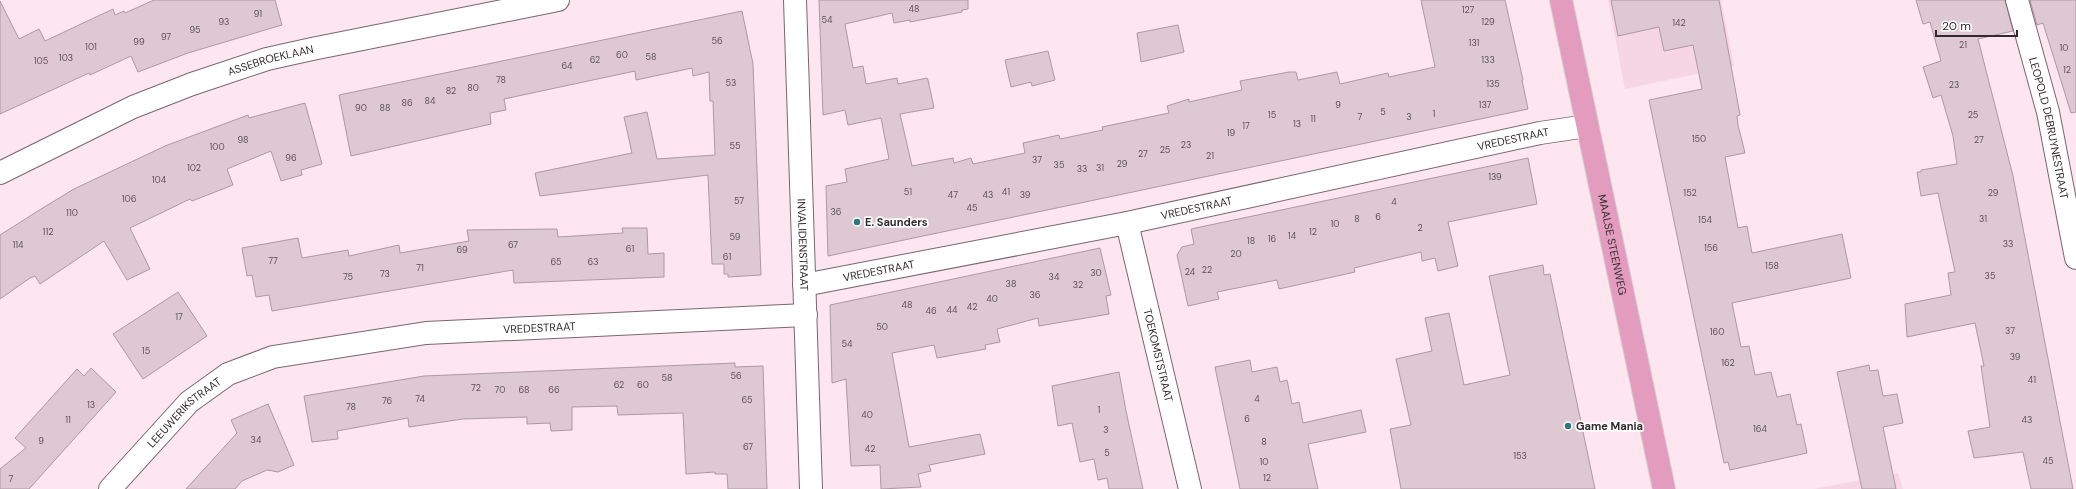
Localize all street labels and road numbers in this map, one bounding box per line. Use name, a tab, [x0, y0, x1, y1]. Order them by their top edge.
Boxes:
street label: ASSEBROEKLAAN	[226, 42, 315, 79]
street label: LEOPOLD DEBRUYNESTRAAT	[2026, 55, 2072, 200]
street label: VREDESTRAAT	[1476, 125, 1550, 153]
street label: VREDESTRAAT	[1159, 193, 1234, 222]
street label: MAALSE STEENWEG	[1595, 193, 1630, 296]
street label: INVALIDENSTRAAT	[795, 198, 812, 291]
street label: VREDESTRAAT	[842, 257, 916, 284]
street label: TOEKOMSTSTRAAT	[1141, 307, 1176, 403]
street label: VREDESTRAAT	[503, 319, 576, 336]
street label: LEEUWERIKSTRAAT	[144, 374, 224, 450]

